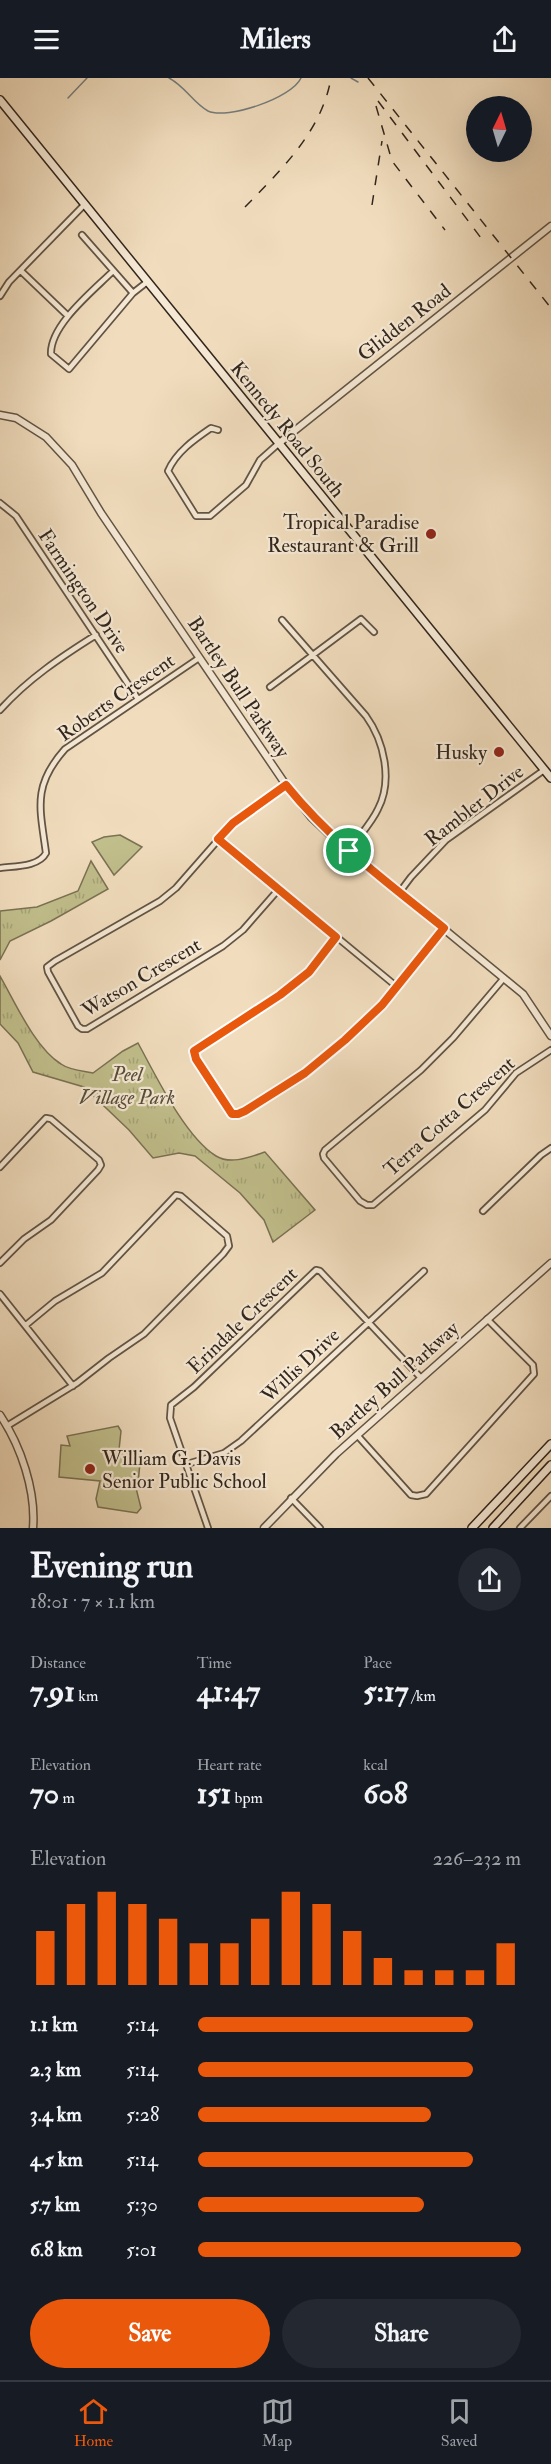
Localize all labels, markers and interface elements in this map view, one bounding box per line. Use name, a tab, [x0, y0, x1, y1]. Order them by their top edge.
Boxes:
icon: menu	[30, 23, 63, 56]
text: Milers	[240, 23, 311, 56]
icon: share	[488, 23, 521, 56]
north arrow	[466, 96, 532, 162]
map controls	[466, 96, 532, 162]
street label: Glidden Road	[353, 278, 456, 367]
street label: Kennedy Road South	[225, 356, 350, 503]
place label: Tropical Paradise Restaurant & Grill	[267, 510, 419, 558]
street label: Farmington Drive	[33, 524, 134, 658]
marker: Tropical Paradise Restaurant & Grill	[424, 527, 438, 541]
street label: Bartley Bull Parkway	[182, 612, 296, 764]
street label: Roberts Crescent	[53, 648, 180, 747]
place label: Husky	[435, 740, 488, 765]
marker: Husky	[492, 745, 506, 759]
street label: Rambler Drive	[420, 759, 529, 852]
pin	[323, 825, 374, 876]
icon: arrive	[332, 834, 365, 867]
street label: Watson Crescent	[76, 932, 206, 1023]
street label: Terra Cotta Crescent	[379, 1051, 520, 1182]
park label: Peel Village Park	[79, 1062, 175, 1110]
street label: Erindale Crescent	[182, 1261, 303, 1379]
street label: Bartley Bull Parkway	[325, 1315, 465, 1445]
street label: Willis Drive	[255, 1323, 345, 1409]
place label: William G. Davis Senior Public School	[101, 1446, 267, 1494]
marker: William G. Davis Senior Public School	[83, 1462, 97, 1476]
text: Evening run	[30, 1546, 193, 1587]
button: share	[458, 1548, 521, 1611]
text: 18:01 · 7 × 1.1 km	[30, 1589, 155, 1614]
text: Distance	[30, 1653, 86, 1673]
text: Time	[197, 1653, 232, 1673]
text: Pace	[363, 1653, 392, 1673]
text: 7.91	[30, 1673, 75, 1710]
text: 41:47	[197, 1673, 260, 1710]
text: 5:17	[363, 1673, 408, 1710]
text: km	[75, 1686, 98, 1706]
text: /km	[408, 1686, 436, 1706]
text: Elevation	[30, 1755, 91, 1775]
text: Heart rate	[197, 1755, 262, 1775]
text: kcal	[363, 1755, 388, 1775]
text: 70	[30, 1775, 59, 1812]
text: 151	[197, 1775, 231, 1812]
text: 608	[363, 1775, 408, 1812]
text: m	[59, 1788, 75, 1808]
text: bpm	[231, 1788, 263, 1808]
text: Elevation	[30, 1846, 106, 1871]
text: 226–232 m	[433, 1846, 521, 1871]
text: 1.1 km	[30, 2012, 77, 2037]
text: 5:14	[126, 2012, 158, 2037]
text: 2.3 km	[30, 2057, 81, 2082]
text: 5:14	[126, 2057, 158, 2082]
text: 3.4 km	[30, 2102, 82, 2127]
text: 5:28	[126, 2102, 159, 2127]
text: 4.5 km	[30, 2147, 83, 2172]
text: 5:14	[126, 2147, 158, 2172]
text: 5.7 km	[30, 2192, 80, 2217]
text: 5:30	[126, 2192, 158, 2217]
text: 6.8 km	[30, 2237, 83, 2262]
text: 5:01	[126, 2237, 157, 2262]
button: Save	[30, 2299, 270, 2368]
button: Share	[282, 2299, 521, 2368]
tab: Home	[74, 2395, 113, 2451]
tab: Map	[261, 2395, 294, 2451]
tab: Saved	[441, 2395, 477, 2451]

